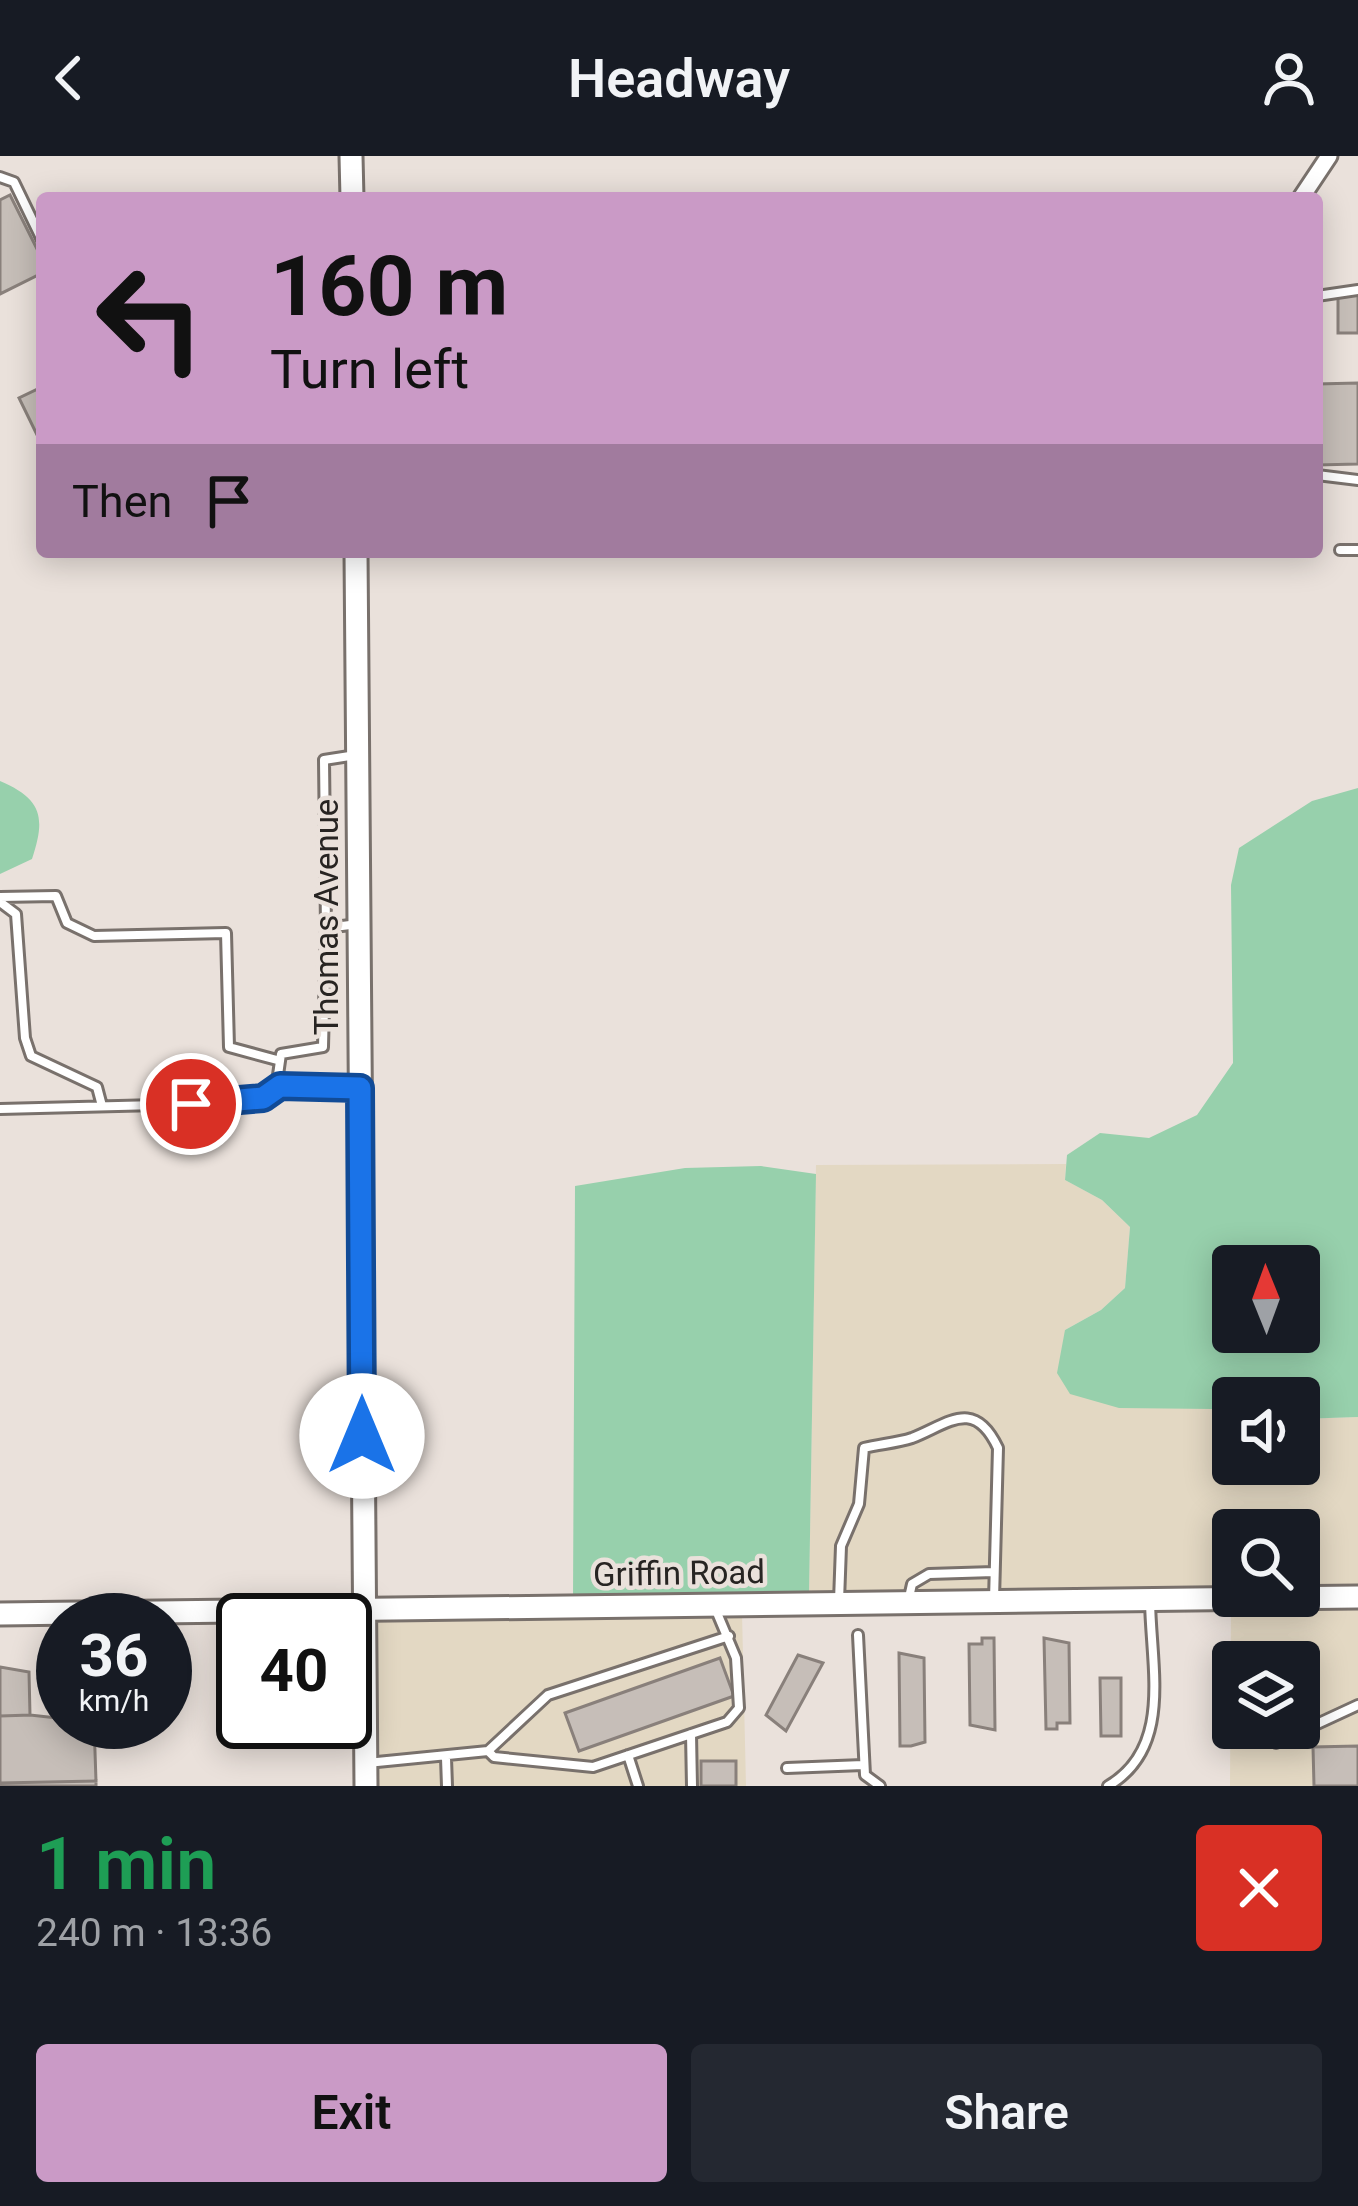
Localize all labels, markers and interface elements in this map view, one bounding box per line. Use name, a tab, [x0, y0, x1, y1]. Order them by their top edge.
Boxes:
icon: back	[36, 45, 102, 111]
icon: person	[1256, 45, 1322, 111]
text: Headway	[568, 47, 790, 110]
text: 160 m	[270, 237, 508, 336]
icon: left	[72, 240, 228, 396]
text: Turn left	[270, 338, 469, 401]
icon: arrive	[196, 468, 262, 534]
text: Then	[72, 475, 172, 528]
street label: Thomas Avenue	[307, 799, 346, 1035]
pin	[140, 1053, 242, 1155]
icon: arrive	[158, 1071, 224, 1137]
north arrow	[1212, 1245, 1320, 1353]
map controls	[1212, 1245, 1320, 1749]
position arrow	[299, 1373, 425, 1499]
button: sound	[1212, 1377, 1320, 1485]
button: search	[1212, 1509, 1320, 1617]
street label: Griffin Road	[593, 1552, 765, 1594]
speed limit sign: 40	[216, 1593, 372, 1749]
text: 36	[80, 1620, 148, 1691]
button: layers	[1212, 1641, 1320, 1749]
text: km/h	[79, 1683, 149, 1718]
text: 1 min	[36, 1822, 217, 1907]
button: close	[1196, 1825, 1322, 1951]
text: 240 m · 13:36	[36, 1910, 272, 1956]
button: Exit	[36, 2044, 667, 2182]
button: Share	[691, 2044, 1322, 2182]

